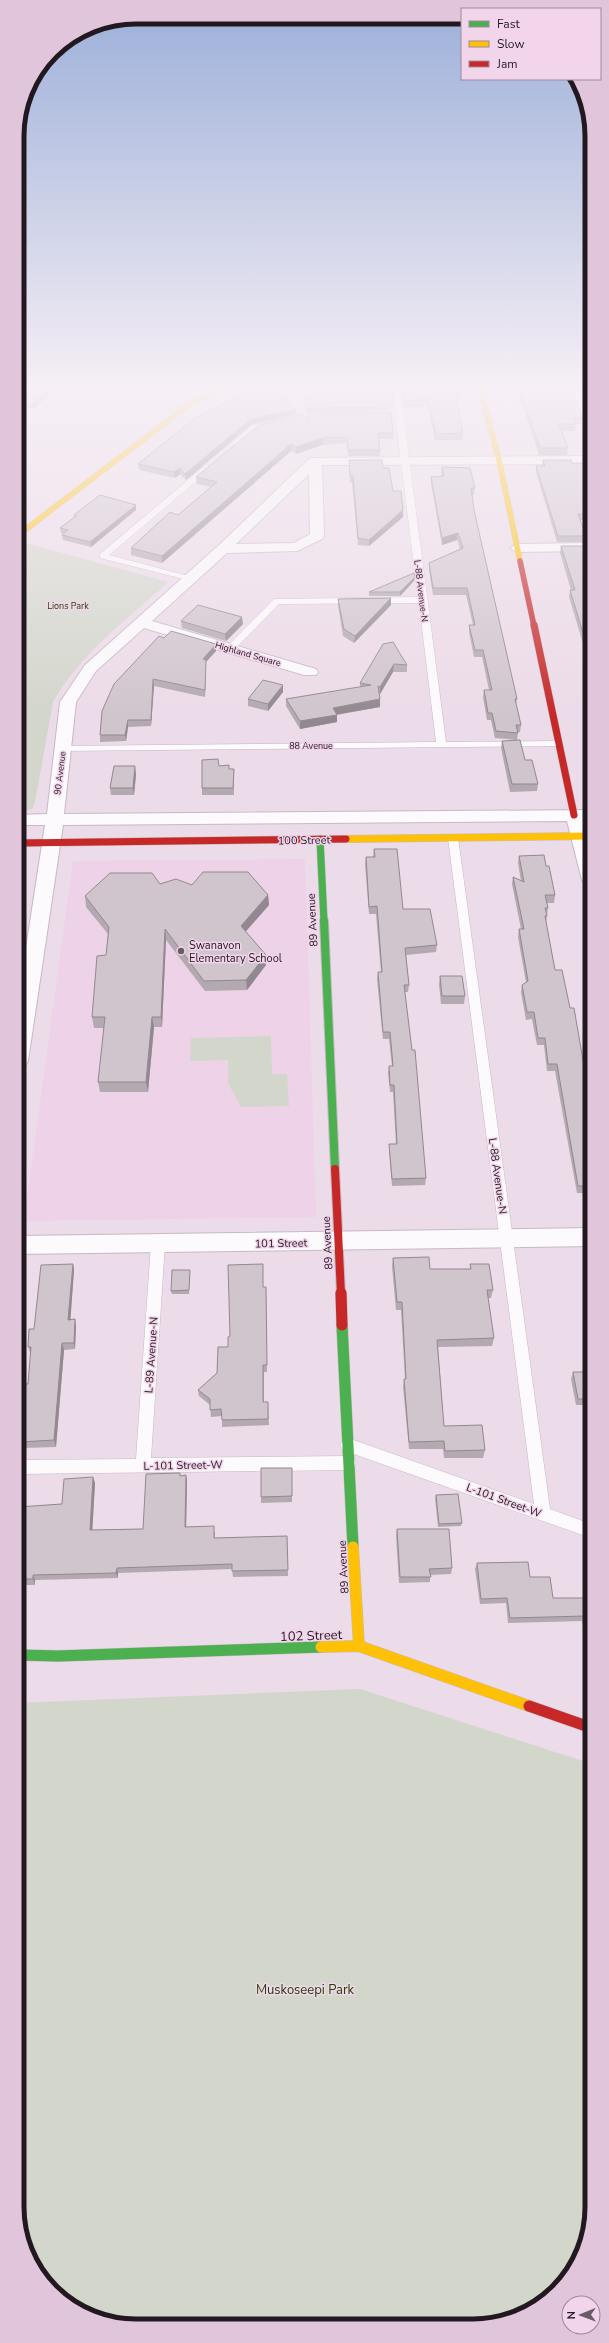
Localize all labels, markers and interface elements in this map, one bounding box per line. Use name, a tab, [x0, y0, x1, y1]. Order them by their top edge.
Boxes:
legend	[461, 8, 601, 80]
text: Fast	[497, 16, 520, 32]
text: Slow	[497, 36, 525, 52]
text: Jam	[496, 56, 518, 72]
street label: L-88 Avenue-N	[411, 559, 431, 623]
park label: Lions Park	[47, 600, 89, 612]
street label: Highland Square	[214, 639, 283, 669]
street label: 88 Avenue	[289, 740, 333, 752]
street label: 90 Avenue	[51, 750, 69, 795]
street label: 100 Street	[278, 833, 331, 848]
street label: 89 Avenue	[304, 893, 321, 947]
place label: Swanavon Elementary School	[189, 938, 283, 966]
marker: Swanavon Elementary School	[176, 946, 186, 956]
street label: L-88 Avenue-N	[485, 1137, 510, 1215]
street label: 89 Avenue	[319, 1216, 336, 1270]
street label: 101 Street	[255, 1236, 308, 1251]
street label: L-89 Avenue-N	[141, 1316, 162, 1394]
street label: L-101 Street-W	[143, 1457, 223, 1474]
street label: L-101 Street-W	[464, 1480, 544, 1521]
street label: 89 Avenue	[335, 1540, 352, 1594]
street label: 102 Street	[280, 1626, 343, 1646]
park label: Muskoseepi Park	[256, 1981, 355, 1999]
north arrow	[561, 2295, 601, 2335]
text: N	[564, 2311, 579, 2319]

